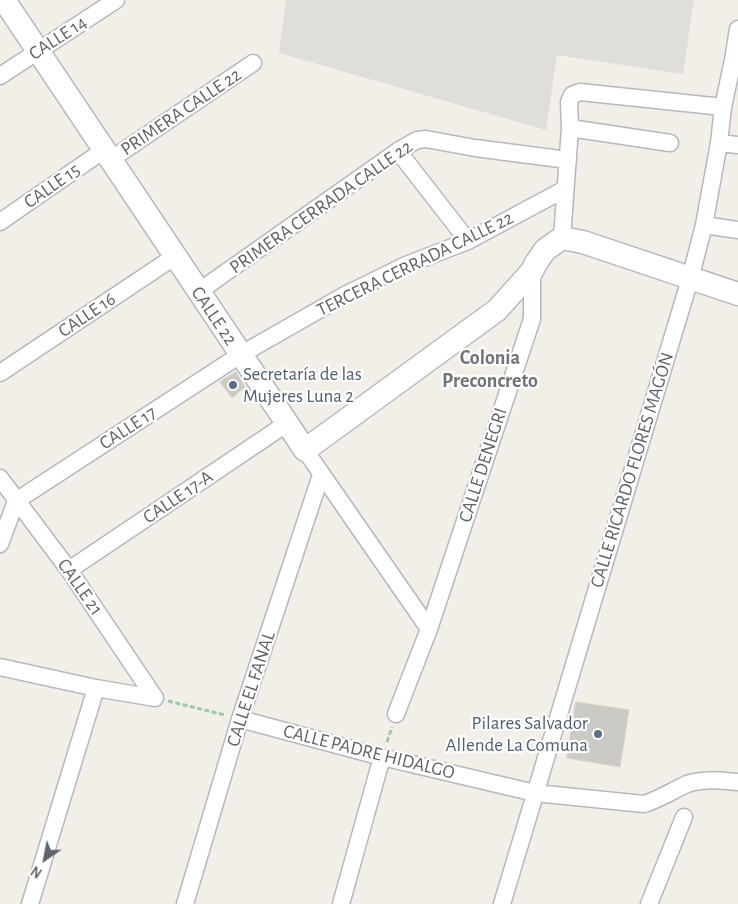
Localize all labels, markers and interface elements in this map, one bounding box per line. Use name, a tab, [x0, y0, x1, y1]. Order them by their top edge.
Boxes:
street label: CALLE 14	[25, 11, 91, 65]
street label: PRIMERA CALLE 22	[116, 63, 246, 161]
street label: PRIMERA CERRADA CALLE 22	[225, 135, 417, 279]
street label: CALLE 15	[19, 158, 85, 214]
street label: TERCERA CERRADA CALLE 22	[313, 206, 517, 322]
street label: CALLE 22	[186, 282, 242, 350]
street label: CALLE 16	[54, 288, 120, 342]
district label: Colonia Preconcreto	[442, 346, 538, 393]
street label: CALLE RICARDO FLORES MAGÓN	[585, 350, 679, 590]
place label: Secretaría de las Mujeres Luna 2	[243, 363, 362, 407]
marker: Secretaría de las Mujeres Luna 2	[227, 379, 239, 391]
street label: CALLE 17	[95, 401, 161, 455]
street label: CALLE DENEGRI	[454, 405, 512, 525]
street label: CALLE 17-A	[139, 465, 217, 529]
street label: CALLE 21	[52, 554, 108, 620]
street label: CALLE EL FANAL	[222, 629, 280, 749]
place label: Pilares Salvador Allende La Comuna	[446, 712, 588, 756]
street label: CALLE PADRE HIDALGO	[281, 720, 457, 784]
marker: Pilares Salvador Allende La Comuna	[592, 728, 604, 740]
north arrow	[20, 834, 70, 884]
text: N	[29, 863, 45, 880]

